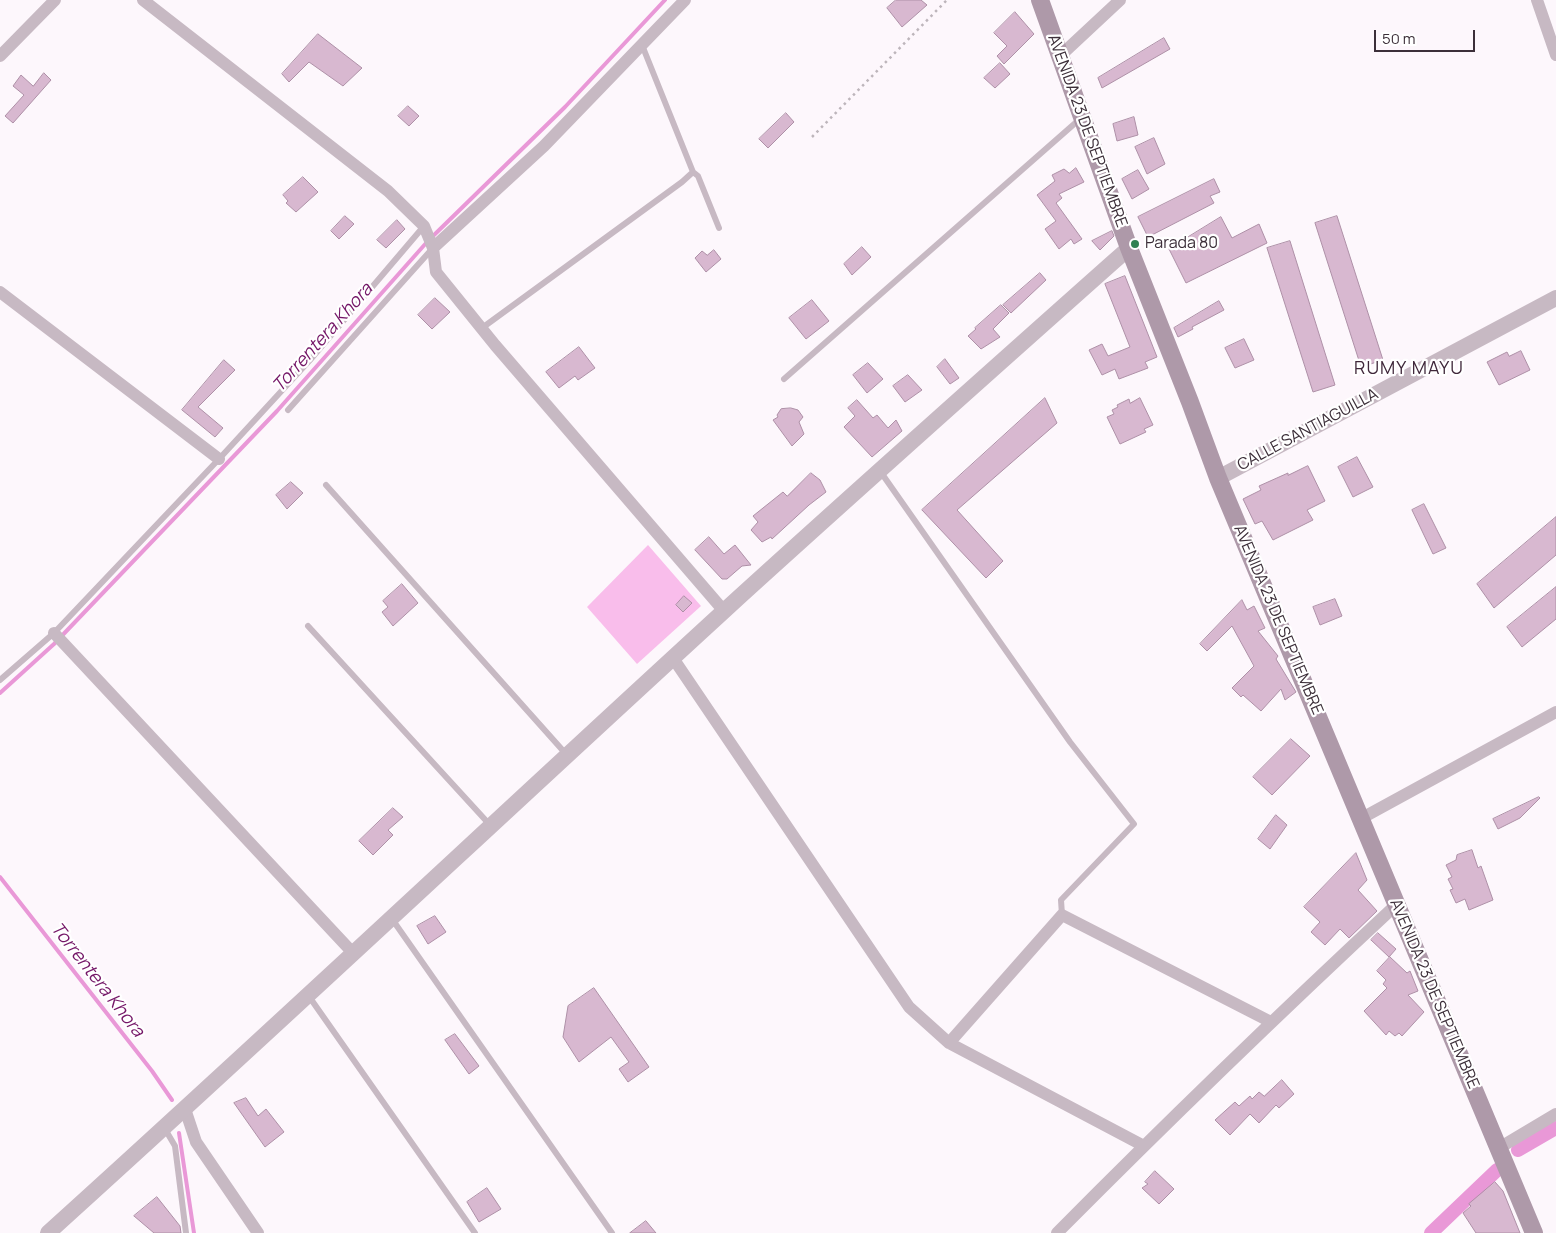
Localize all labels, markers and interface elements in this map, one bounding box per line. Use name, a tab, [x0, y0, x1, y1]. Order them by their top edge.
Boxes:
scale bar	[1376, 20, 1477, 52]
text: 50 m	[1382, 28, 1416, 49]
street label: AVENIDA 23 DE SEPTIEMBRE	[1043, 32, 1131, 230]
place label: Parada 80	[1145, 234, 1218, 254]
marker: Parada 80	[1129, 238, 1141, 250]
water label: Torrentera Khora	[268, 279, 378, 397]
district label: RUMY MAYU	[1353, 358, 1465, 380]
street label: CALLE SANTIAGUILLA	[1234, 385, 1382, 475]
street label: AVENIDA 23 DE SEPTIEMBRE	[1229, 522, 1327, 718]
street label: AVENIDA 23 DE SEPTIEMBRE	[1385, 896, 1483, 1092]
water label: Torrentera Khora	[46, 919, 148, 1041]

